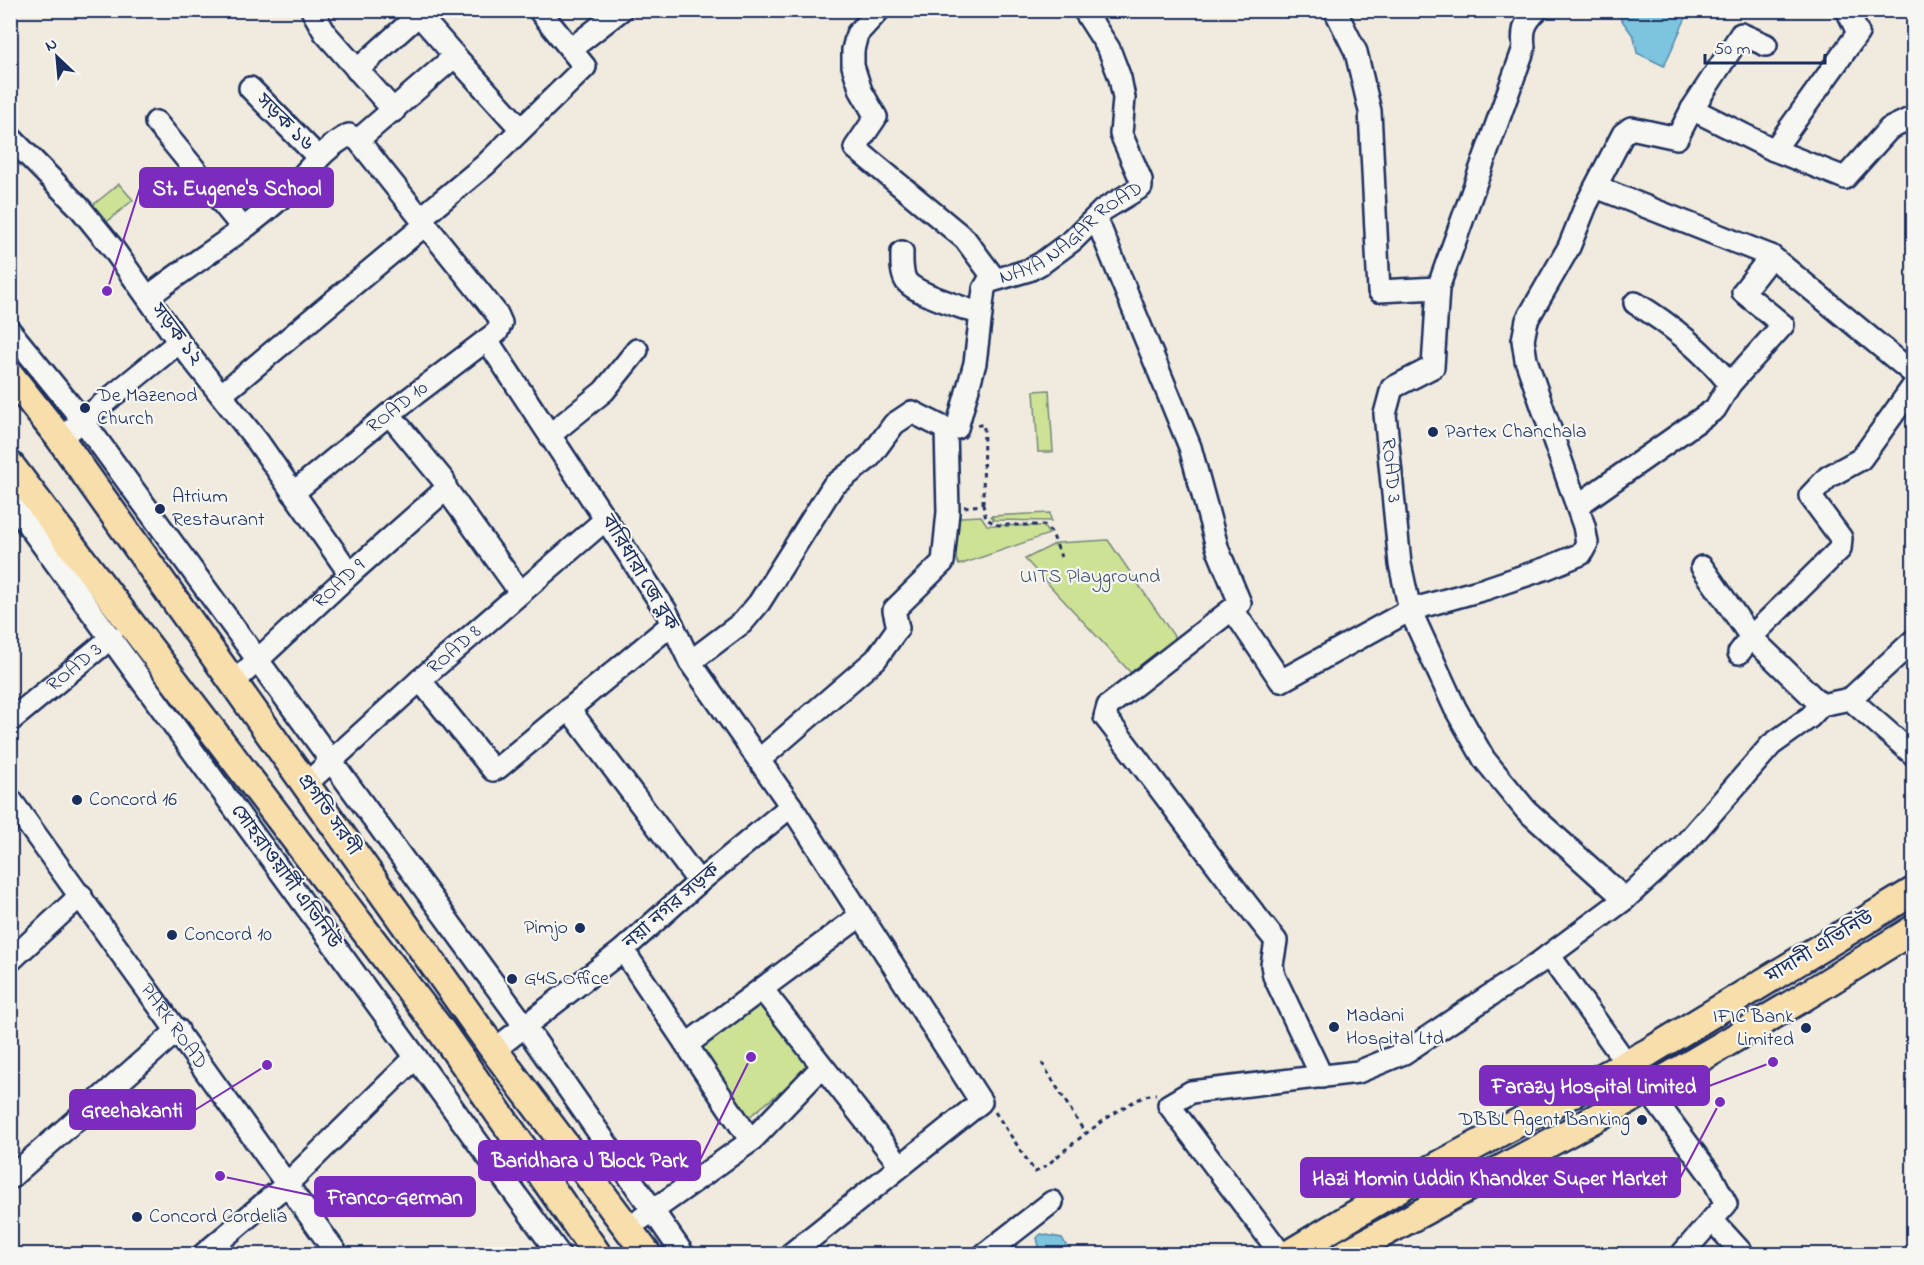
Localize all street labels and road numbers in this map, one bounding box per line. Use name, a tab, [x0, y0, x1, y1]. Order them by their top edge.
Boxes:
street label: সড়ক ১৬	[248, 87, 320, 159]
street label: NAYA NAGAR ROAD	[996, 175, 1149, 292]
street label: সড়ক ১২	[142, 297, 209, 372]
street label: ROAD 10	[361, 374, 435, 441]
street label: ROAD 3	[1373, 437, 1408, 504]
street label: বারিধারা জে ব্লক	[592, 508, 686, 637]
street label: ROAD 9	[307, 552, 372, 616]
street label: ROAD 8	[421, 618, 488, 682]
street label: ROAD 3	[41, 636, 109, 699]
street label: প্রগতি সরণী	[289, 768, 367, 863]
street label: সোহরাওয়ার্দী এভিনিউ	[223, 798, 349, 956]
street label: নয়া নগর সড়ক	[617, 856, 727, 958]
street label: মাদানী এভিনিউ	[1759, 904, 1880, 992]
street label: PARK ROAD	[132, 977, 214, 1075]

